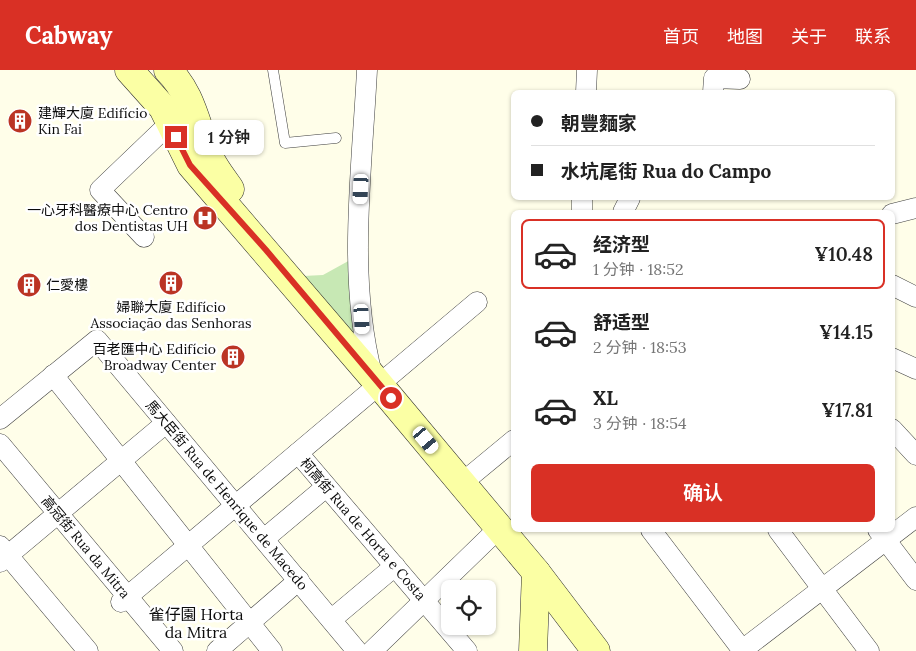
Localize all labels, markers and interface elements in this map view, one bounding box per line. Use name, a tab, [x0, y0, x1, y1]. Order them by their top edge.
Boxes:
text: Cabway	[25, 20, 113, 51]
text: 首页	[663, 25, 699, 48]
text: 地图	[727, 25, 763, 48]
text: 关于	[791, 25, 827, 48]
text: 联系	[855, 25, 891, 48]
place label: 建輝大廈 Edifício Kin Fai	[38, 104, 147, 138]
building icon: 建輝大廈 Edifício Kin Fai	[7, 108, 33, 134]
text: 朝豐麵家	[561, 111, 637, 135]
callout: 1 分钟	[194, 120, 264, 154]
route end	[165, 126, 187, 148]
text: 1 分钟	[208, 127, 250, 147]
text: 水坑尾街 Rua do Campo	[561, 159, 771, 183]
car	[352, 174, 369, 204]
place label: 一心牙科醫療中心 Centro dos Dentistas UH	[27, 201, 188, 235]
hospital icon: 一心牙科醫療中心 Centro dos Dentistas UH	[192, 205, 218, 231]
icon: car	[533, 232, 578, 277]
text: 经济型	[593, 232, 650, 256]
text: ¥10.48	[815, 242, 873, 266]
text: 1 分钟 · 18:52	[593, 259, 684, 279]
building icon: 婦聯大廈 Edifício Associação das Senhoras	[158, 270, 184, 296]
building icon: 仁愛樓	[16, 272, 42, 298]
place label: 仁愛樓	[46, 276, 88, 294]
place label: 婦聯大廈 Edifício Associação das Senhoras	[89, 298, 252, 332]
car	[353, 304, 370, 334]
icon: car	[533, 310, 578, 355]
text: 舒适型	[593, 310, 650, 334]
text: ¥14.15	[819, 320, 873, 344]
text: 2 分钟 · 18:53	[593, 337, 687, 357]
place label: 百老匯中心 Edifício Broadway Center	[93, 340, 216, 374]
building icon: 百老匯中心 Edifício Broadway Center	[220, 344, 246, 370]
text: XL	[593, 386, 618, 410]
route start	[380, 387, 402, 409]
icon: car	[533, 388, 578, 433]
street label: 馬大臣街 Rua de Henrique de Macedo	[142, 396, 312, 594]
text: ¥17.81	[821, 398, 873, 422]
text: 3 分钟 · 18:54	[593, 413, 687, 433]
car	[410, 424, 441, 456]
street label: 柯高街 Rua de Horta e Costa	[296, 454, 430, 604]
button: 确认	[531, 464, 875, 522]
street label: 高冠街 Rua da Mitra	[38, 492, 134, 602]
map controls	[441, 580, 496, 635]
button: locate	[441, 580, 496, 635]
district label: 雀仔園 Horta da Mitra	[148, 604, 244, 642]

